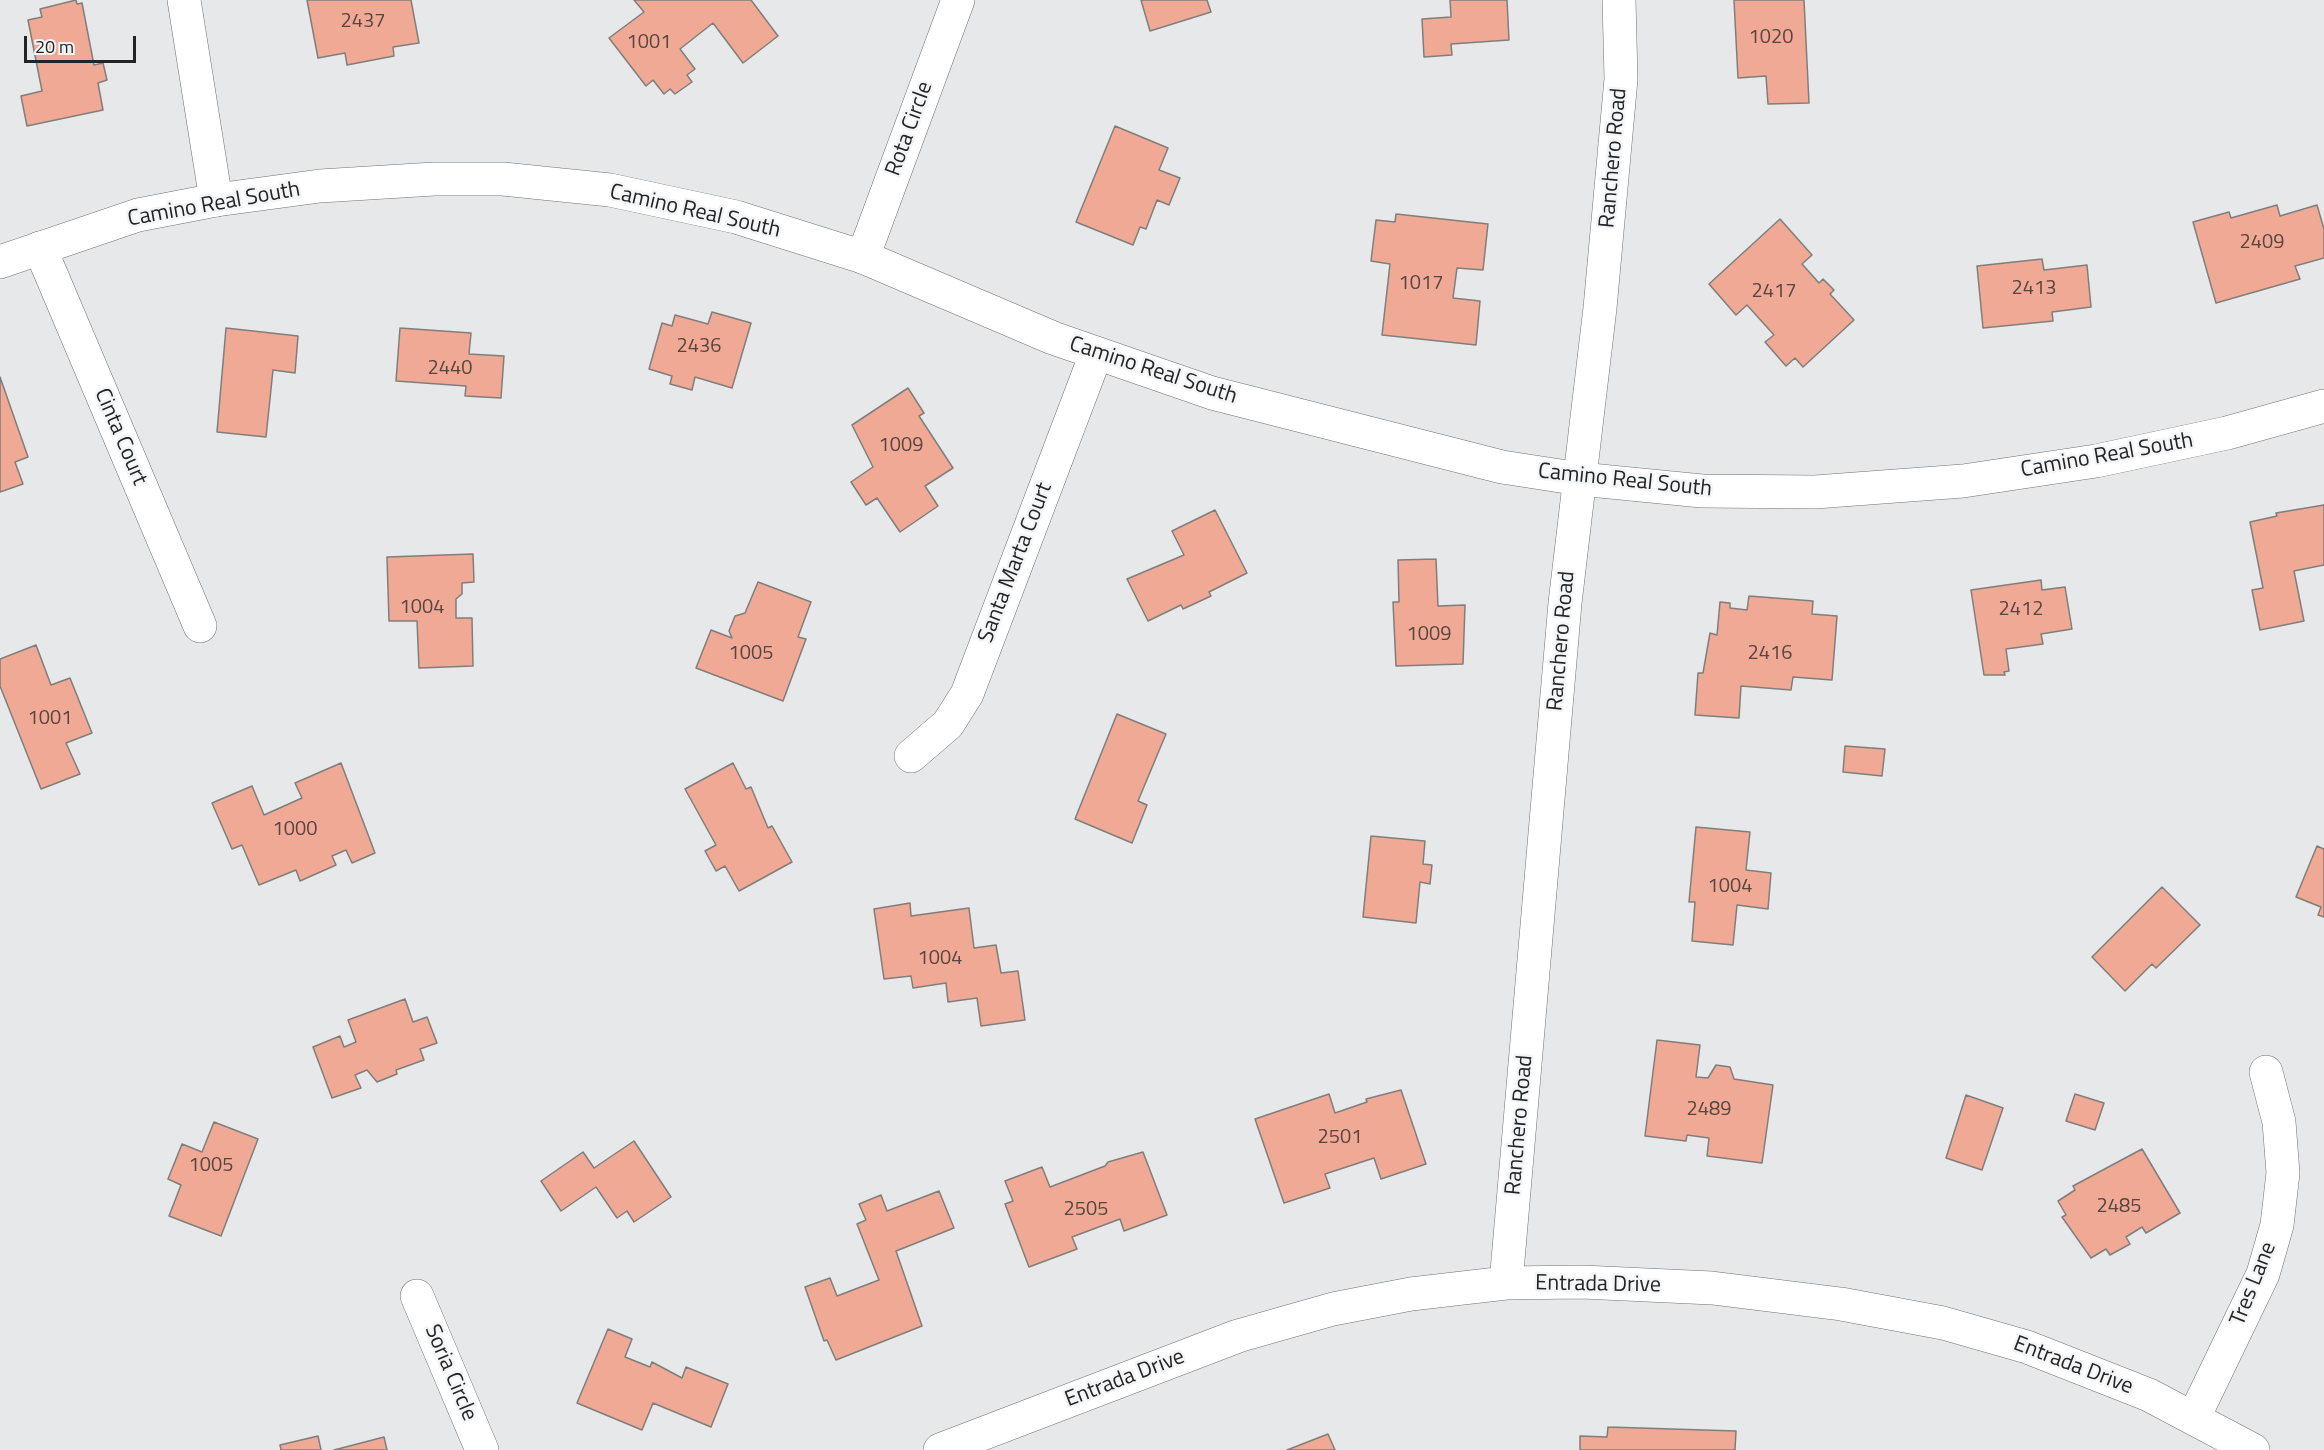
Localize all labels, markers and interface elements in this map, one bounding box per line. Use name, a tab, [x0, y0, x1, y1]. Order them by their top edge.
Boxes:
house number: 2437	[341, 10, 385, 34]
scale bar	[27, 24, 140, 62]
house number: 1020	[1749, 26, 1793, 50]
house number: 1001	[627, 31, 671, 55]
text: 20 m	[35, 33, 74, 60]
street label: Rota Circle	[881, 78, 939, 180]
street label: Ranchero Road	[1595, 87, 1633, 229]
street label: Camino Real South	[126, 177, 302, 233]
street label: Camino Real South	[607, 179, 783, 245]
house number: 2409	[2240, 231, 2284, 255]
house number: 1017	[1399, 272, 1443, 296]
house number: 2413	[2012, 277, 2056, 301]
house number: 2417	[1752, 280, 1796, 304]
street label: Camino Real South	[1066, 331, 1240, 411]
house number: 2436	[677, 335, 721, 359]
house number: 2440	[428, 357, 472, 381]
street label: Cinta Court	[88, 385, 152, 489]
street label: Camino Real South	[2019, 428, 2195, 484]
house number: 1009	[879, 434, 923, 458]
street label: Camino Real South	[1537, 459, 1713, 503]
street label: Santa Marta Court	[973, 479, 1059, 647]
street label: Ranchero Road	[1543, 570, 1581, 712]
house number: 1004	[400, 596, 444, 620]
house number: 2412	[1999, 598, 2043, 622]
house number: 1009	[1407, 623, 1451, 647]
house number: 1005	[729, 642, 773, 666]
house number: 2416	[1748, 642, 1792, 666]
house number: 1001	[28, 707, 72, 731]
house number: 1000	[273, 818, 317, 842]
house number: 1004	[1708, 875, 1752, 899]
house number: 1004	[918, 947, 962, 971]
street label: Ranchero Road	[1501, 1054, 1539, 1196]
house number: 2489	[1687, 1098, 1731, 1122]
house number: 2501	[1318, 1126, 1362, 1150]
house number: 1005	[189, 1154, 233, 1178]
house number: 2485	[2097, 1195, 2141, 1219]
house number: 2505	[1064, 1198, 1108, 1222]
street label: Tres Lane	[2225, 1238, 2283, 1330]
street label: Entrada Drive	[1535, 1271, 1661, 1299]
street label: Soria Circle	[418, 1321, 482, 1425]
street label: Entrada Drive	[2010, 1331, 2136, 1401]
street label: Entrada Drive	[1062, 1344, 1188, 1414]

